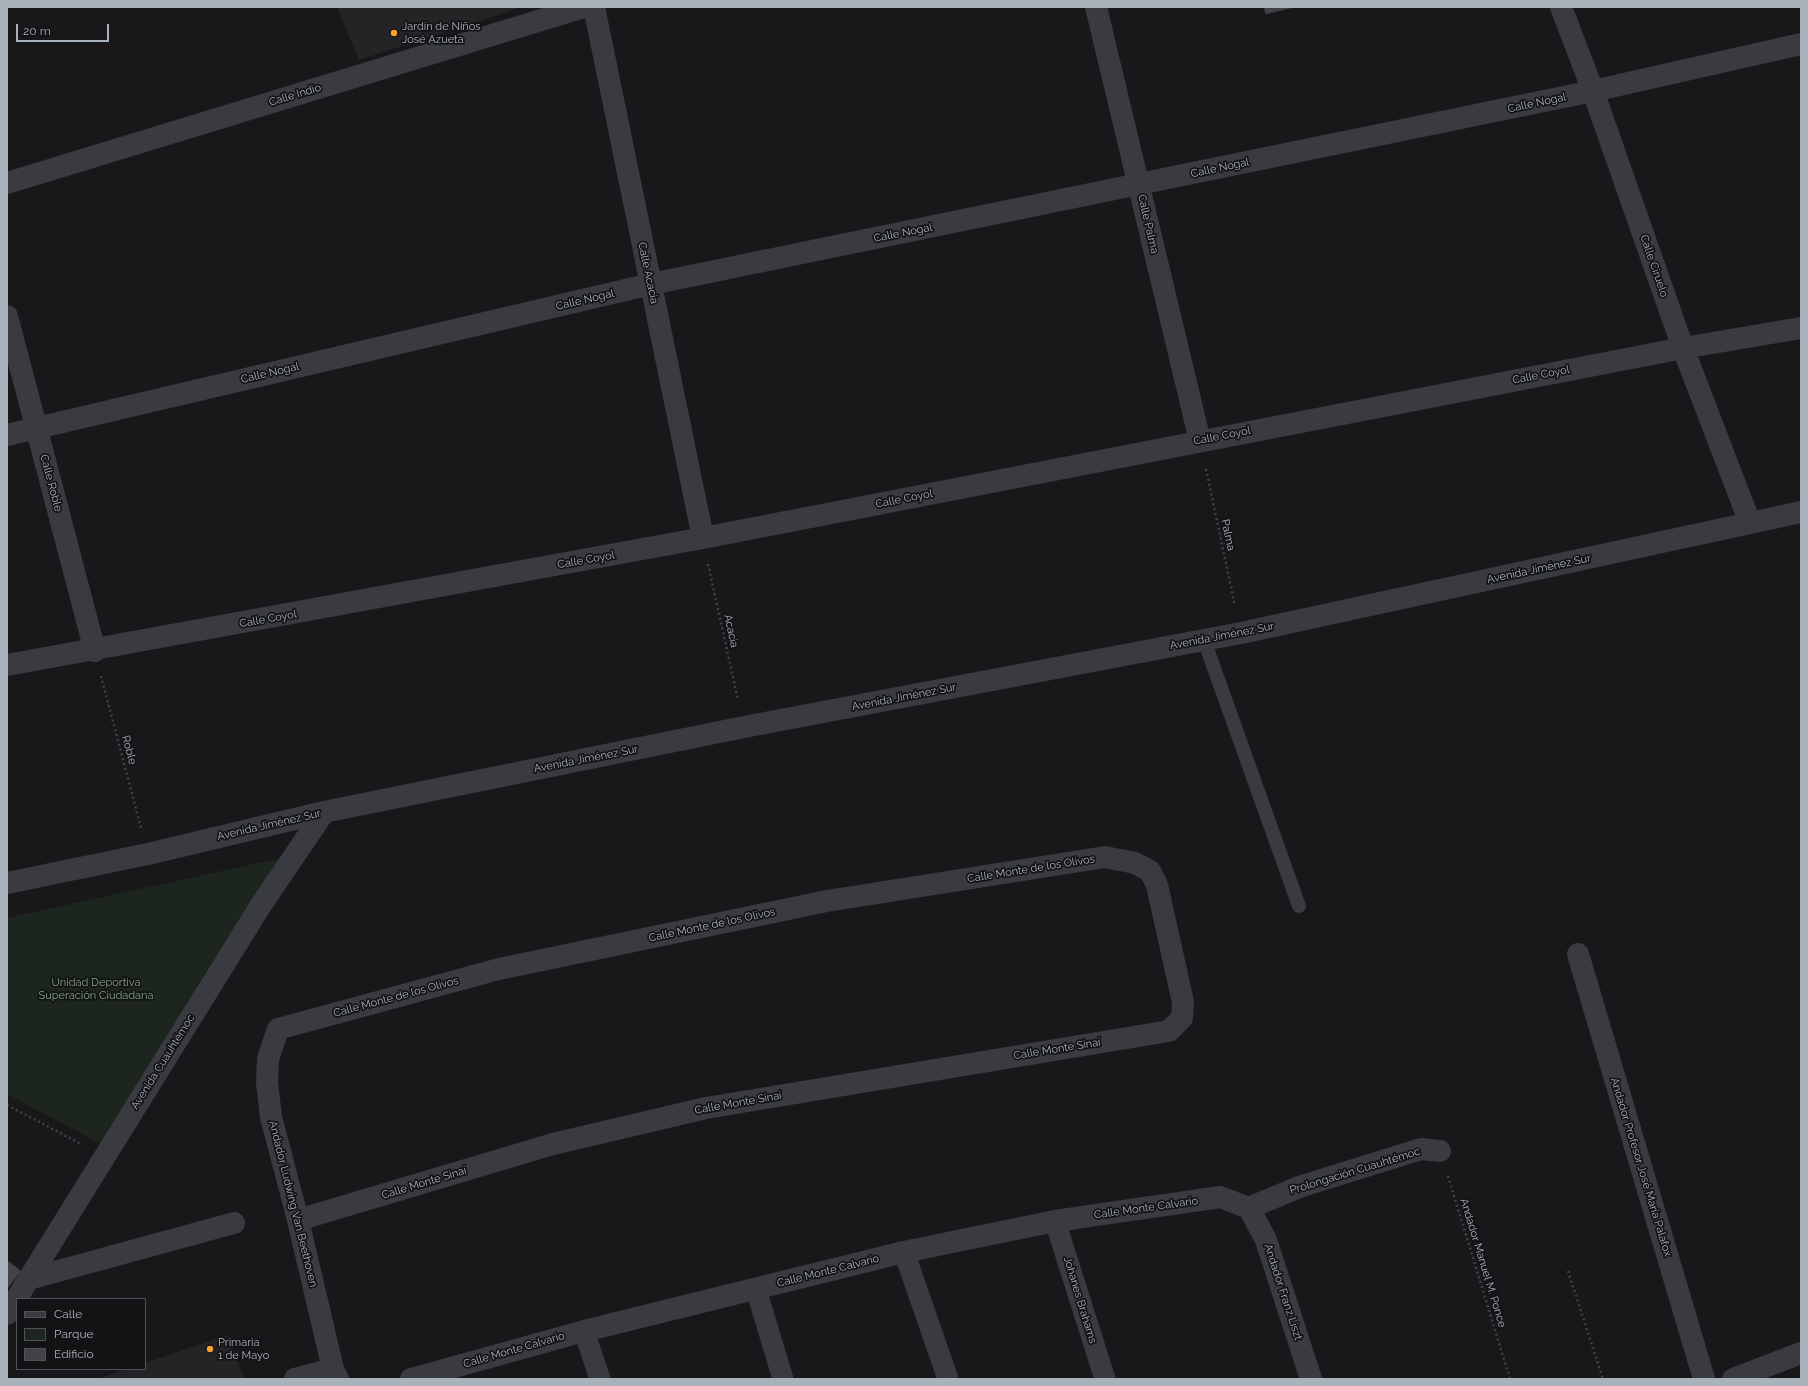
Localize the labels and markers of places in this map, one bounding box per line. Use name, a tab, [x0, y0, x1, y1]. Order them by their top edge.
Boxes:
place label: Jardín de Niños José Azueta	[402, 20, 481, 46]
marker: Jardín de Niños José Azueta	[389, 28, 399, 38]
place label: Primaria 1 de Mayo	[218, 1336, 269, 1362]
marker: Primaria 1 de Mayo	[205, 1344, 215, 1354]

